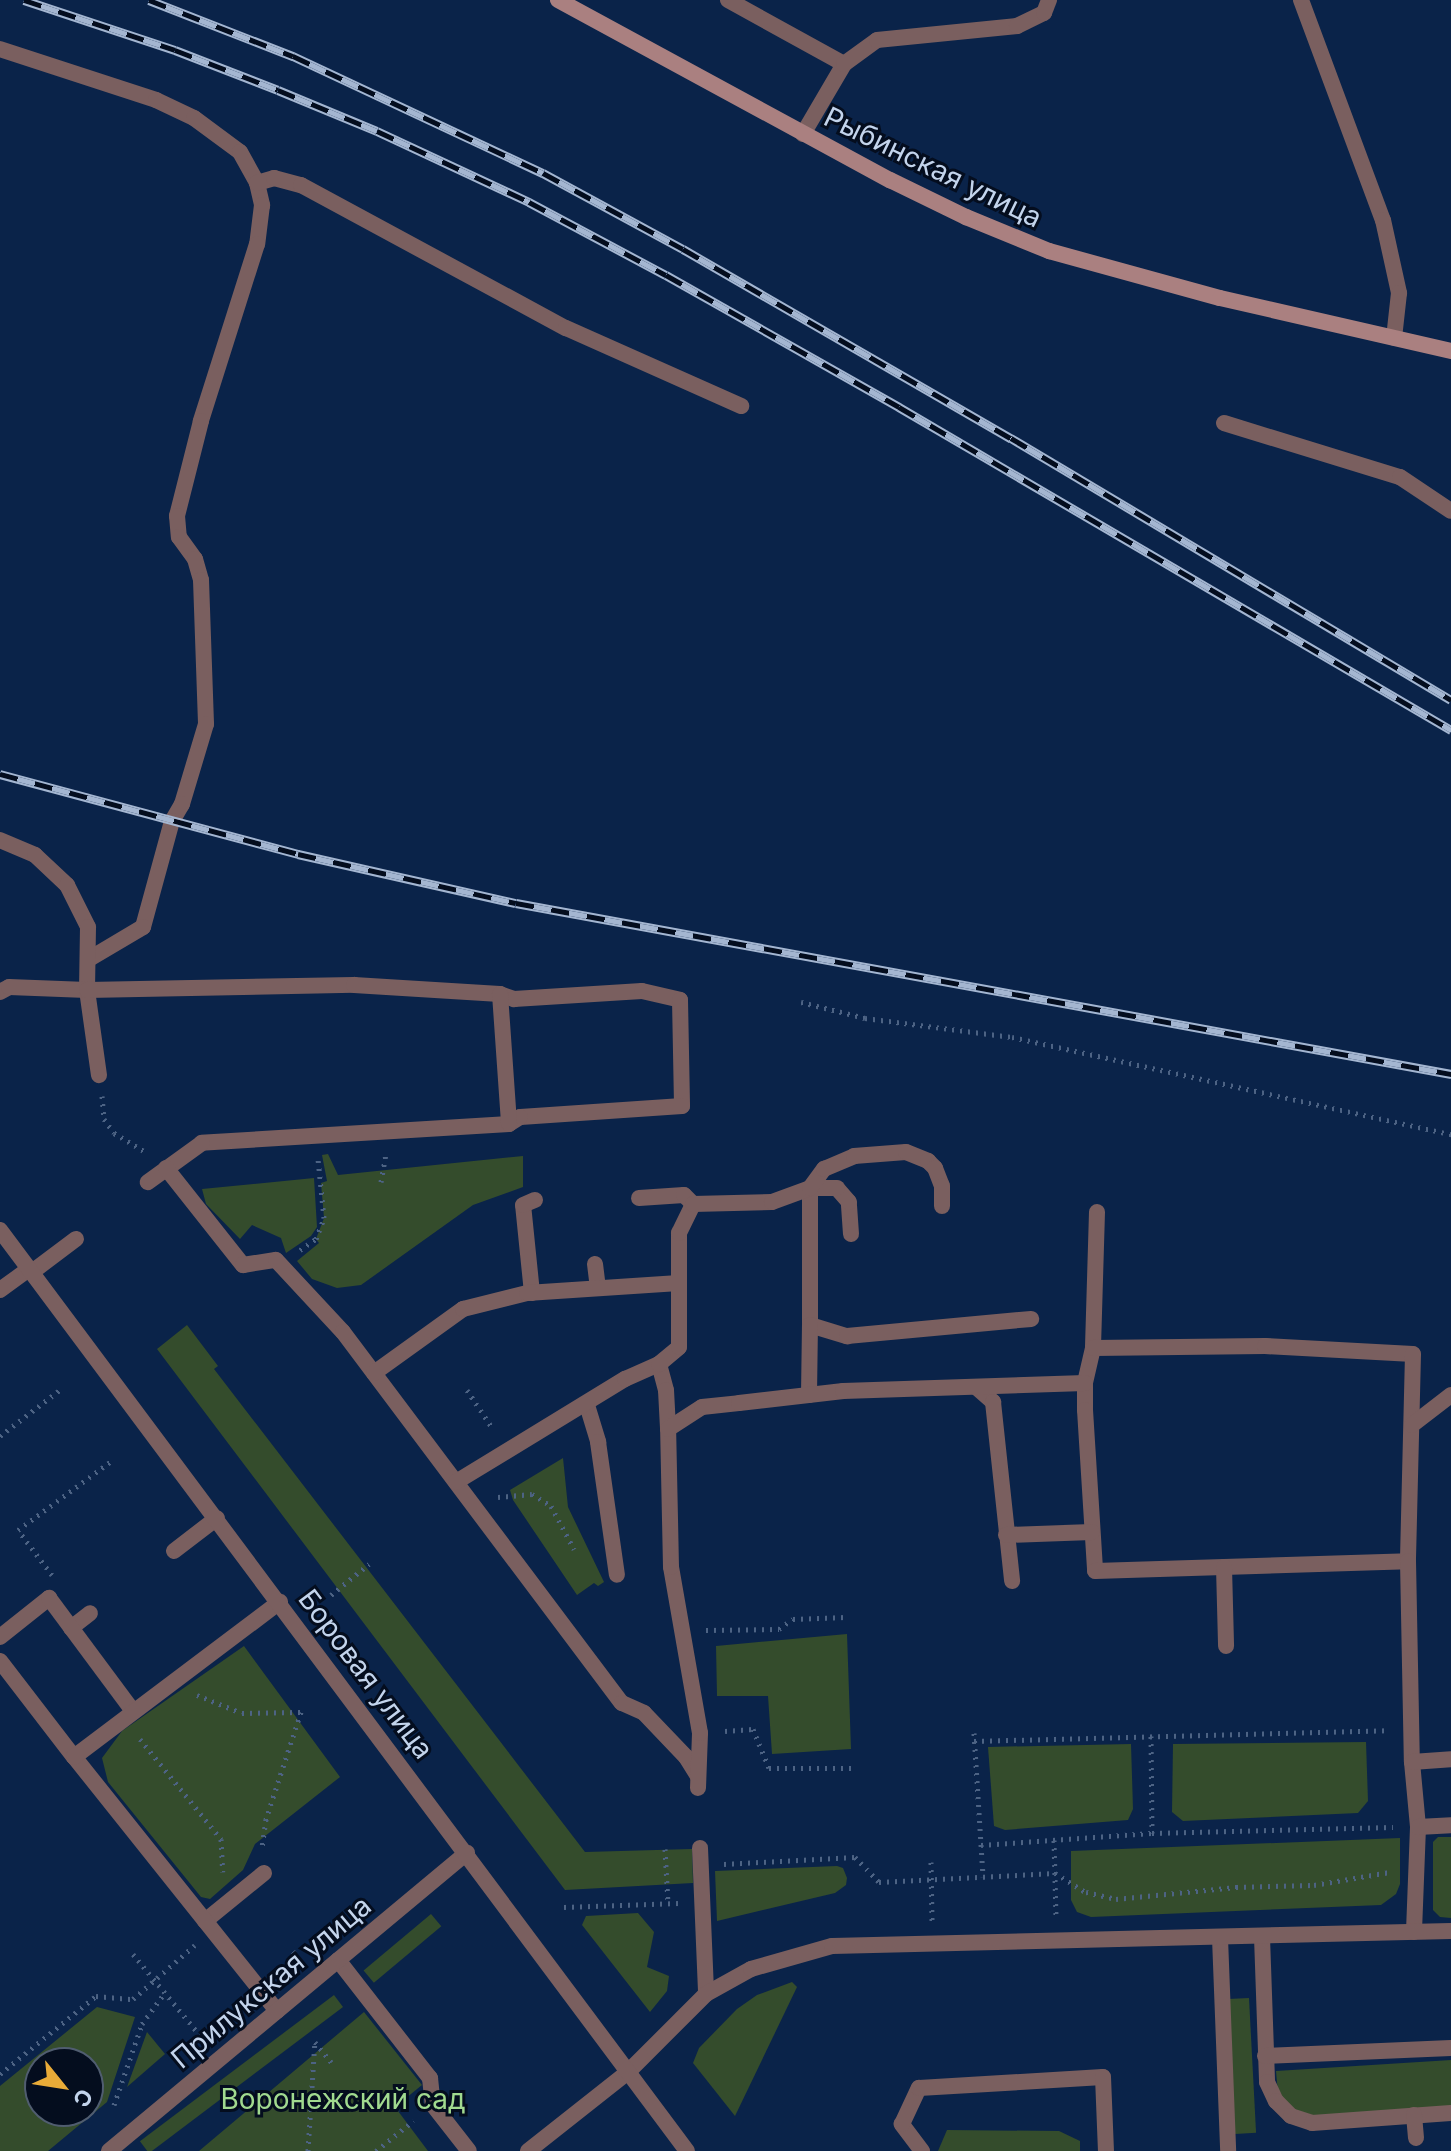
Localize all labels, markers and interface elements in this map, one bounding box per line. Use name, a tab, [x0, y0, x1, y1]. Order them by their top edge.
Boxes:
street label: Рыбинская улица	[819, 100, 1047, 234]
street label: Боровая улица	[291, 1583, 441, 1765]
street label: Прилукская улица	[164, 1889, 378, 2075]
north arrow	[24, 2047, 104, 2127]
park label: Воронежский сад	[220, 2082, 466, 2116]
text: С	[68, 2084, 98, 2112]

